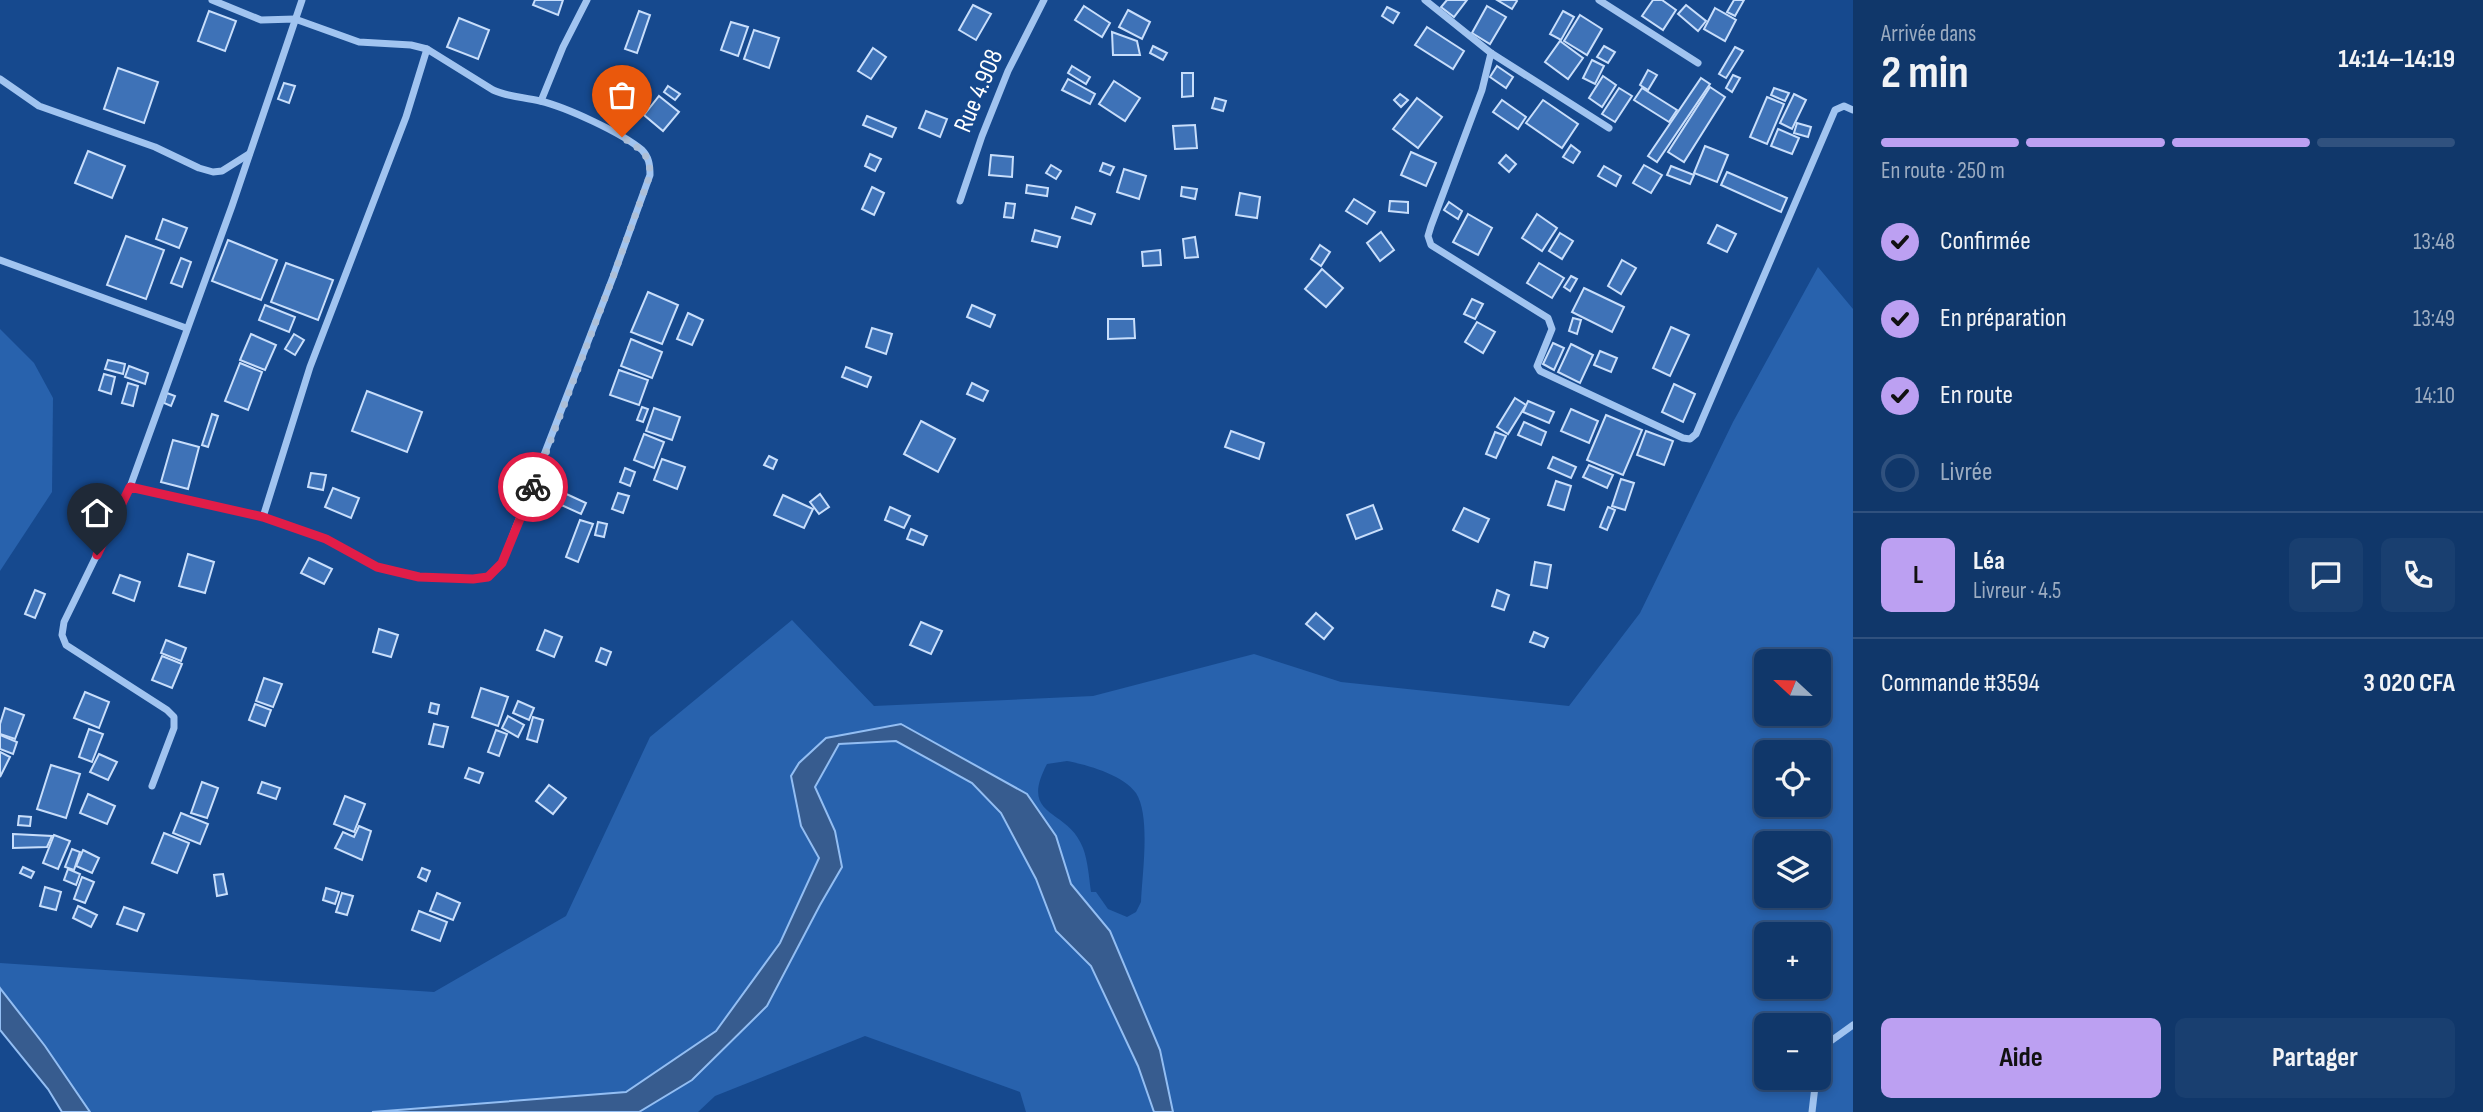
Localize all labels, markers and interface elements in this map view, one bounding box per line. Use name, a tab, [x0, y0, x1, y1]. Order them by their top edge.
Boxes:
text: Arrivée dans	[1881, 20, 1976, 48]
text: 14:14–14:19	[2338, 44, 2455, 75]
street label: Rue 4.908	[948, 45, 1010, 137]
text: 2 min	[1881, 46, 1969, 101]
pin	[592, 65, 652, 137]
icon: bag	[603, 76, 641, 114]
text: En route · 250 m	[1881, 157, 2005, 185]
icon: check	[1881, 223, 1919, 261]
text: Confirmée	[1940, 226, 2031, 257]
text: 13:48	[2413, 228, 2455, 256]
icon: check	[1881, 300, 1919, 338]
text: En préparation	[1940, 303, 2067, 334]
text: 13:49	[2413, 305, 2455, 333]
icon: check	[1881, 377, 1919, 415]
text: En route	[1940, 380, 2013, 411]
text: 14:10	[2415, 382, 2455, 410]
courier	[498, 452, 568, 522]
text: Livrée	[1940, 457, 1992, 488]
icon: bike	[514, 468, 552, 506]
pin	[67, 483, 127, 555]
icon: home	[78, 494, 116, 532]
button: chat	[2289, 538, 2363, 612]
button: phone	[2381, 538, 2455, 612]
text: Léa	[1973, 546, 2005, 577]
text: L	[1913, 560, 1923, 591]
text: Livreur · 4.5	[1973, 577, 2061, 605]
north arrow	[1754, 649, 1830, 726]
map controls	[1754, 649, 1831, 1090]
text: Commande #3594	[1881, 668, 2040, 699]
text: 3 020 CFA	[2363, 668, 2455, 699]
button: locate	[1754, 740, 1831, 817]
button: layers	[1754, 831, 1831, 908]
button: +	[1754, 922, 1831, 999]
button: −	[1754, 1013, 1831, 1090]
button: Aide	[1881, 1018, 2161, 1098]
button: Partager	[2175, 1018, 2455, 1098]

